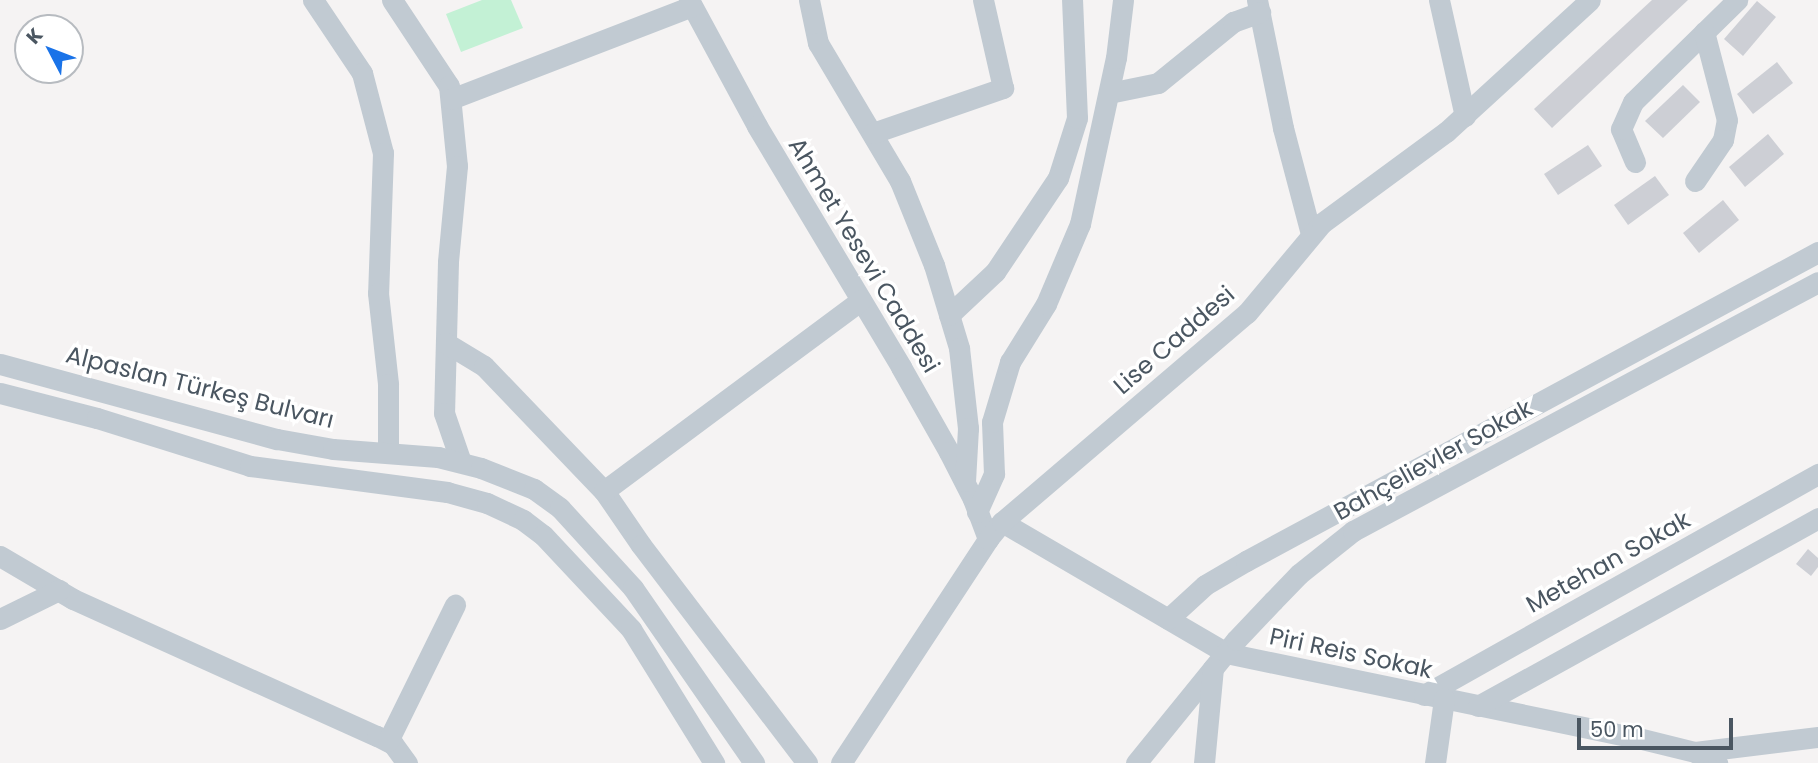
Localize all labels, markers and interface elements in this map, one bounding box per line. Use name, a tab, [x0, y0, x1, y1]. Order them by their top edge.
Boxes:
north arrow	[14, 14, 84, 84]
text: K	[20, 22, 49, 50]
street label: Ahmet Yesevi Caddesi	[782, 132, 946, 378]
street label: Lise Caddesi	[1108, 280, 1240, 400]
street label: Alpaslan Türkeş Bulvarı	[63, 340, 337, 434]
street label: Bahçelievler Sokak	[1329, 393, 1537, 527]
street label: Metehan Sokak	[1521, 505, 1695, 619]
street label: Piri Reis Sokak	[1267, 622, 1435, 684]
scale bar	[1580, 704, 1736, 748]
text: 50 m	[1590, 715, 1644, 744]

